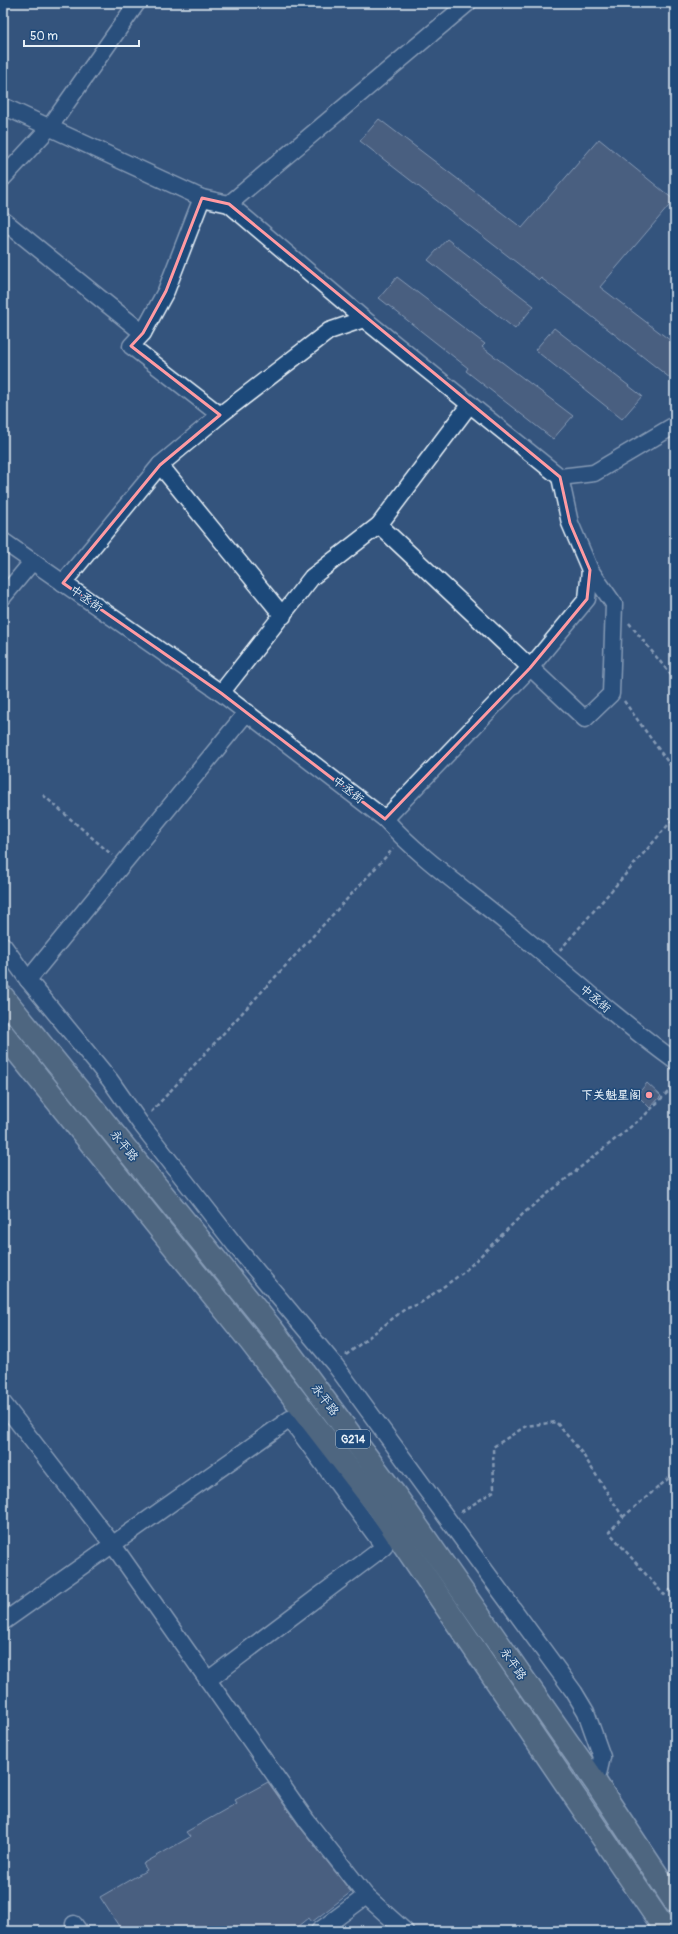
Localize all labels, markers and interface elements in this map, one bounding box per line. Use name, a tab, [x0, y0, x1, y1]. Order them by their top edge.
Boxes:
scale bar	[24, 22, 139, 48]
text: 50 m	[30, 29, 58, 44]
street label: 中丞街	[67, 583, 105, 615]
street label: 中丞街	[329, 773, 367, 807]
street label: 中丞街	[576, 982, 614, 1016]
place label: 下关魁星阁	[581, 1088, 641, 1103]
marker: 下关魁星阁	[644, 1090, 654, 1100]
street label: 永平路	[107, 1127, 141, 1165]
street label: 永平路	[308, 1381, 342, 1419]
road number: G214	[336, 1430, 370, 1448]
street label: 永平路	[497, 1645, 529, 1683]

